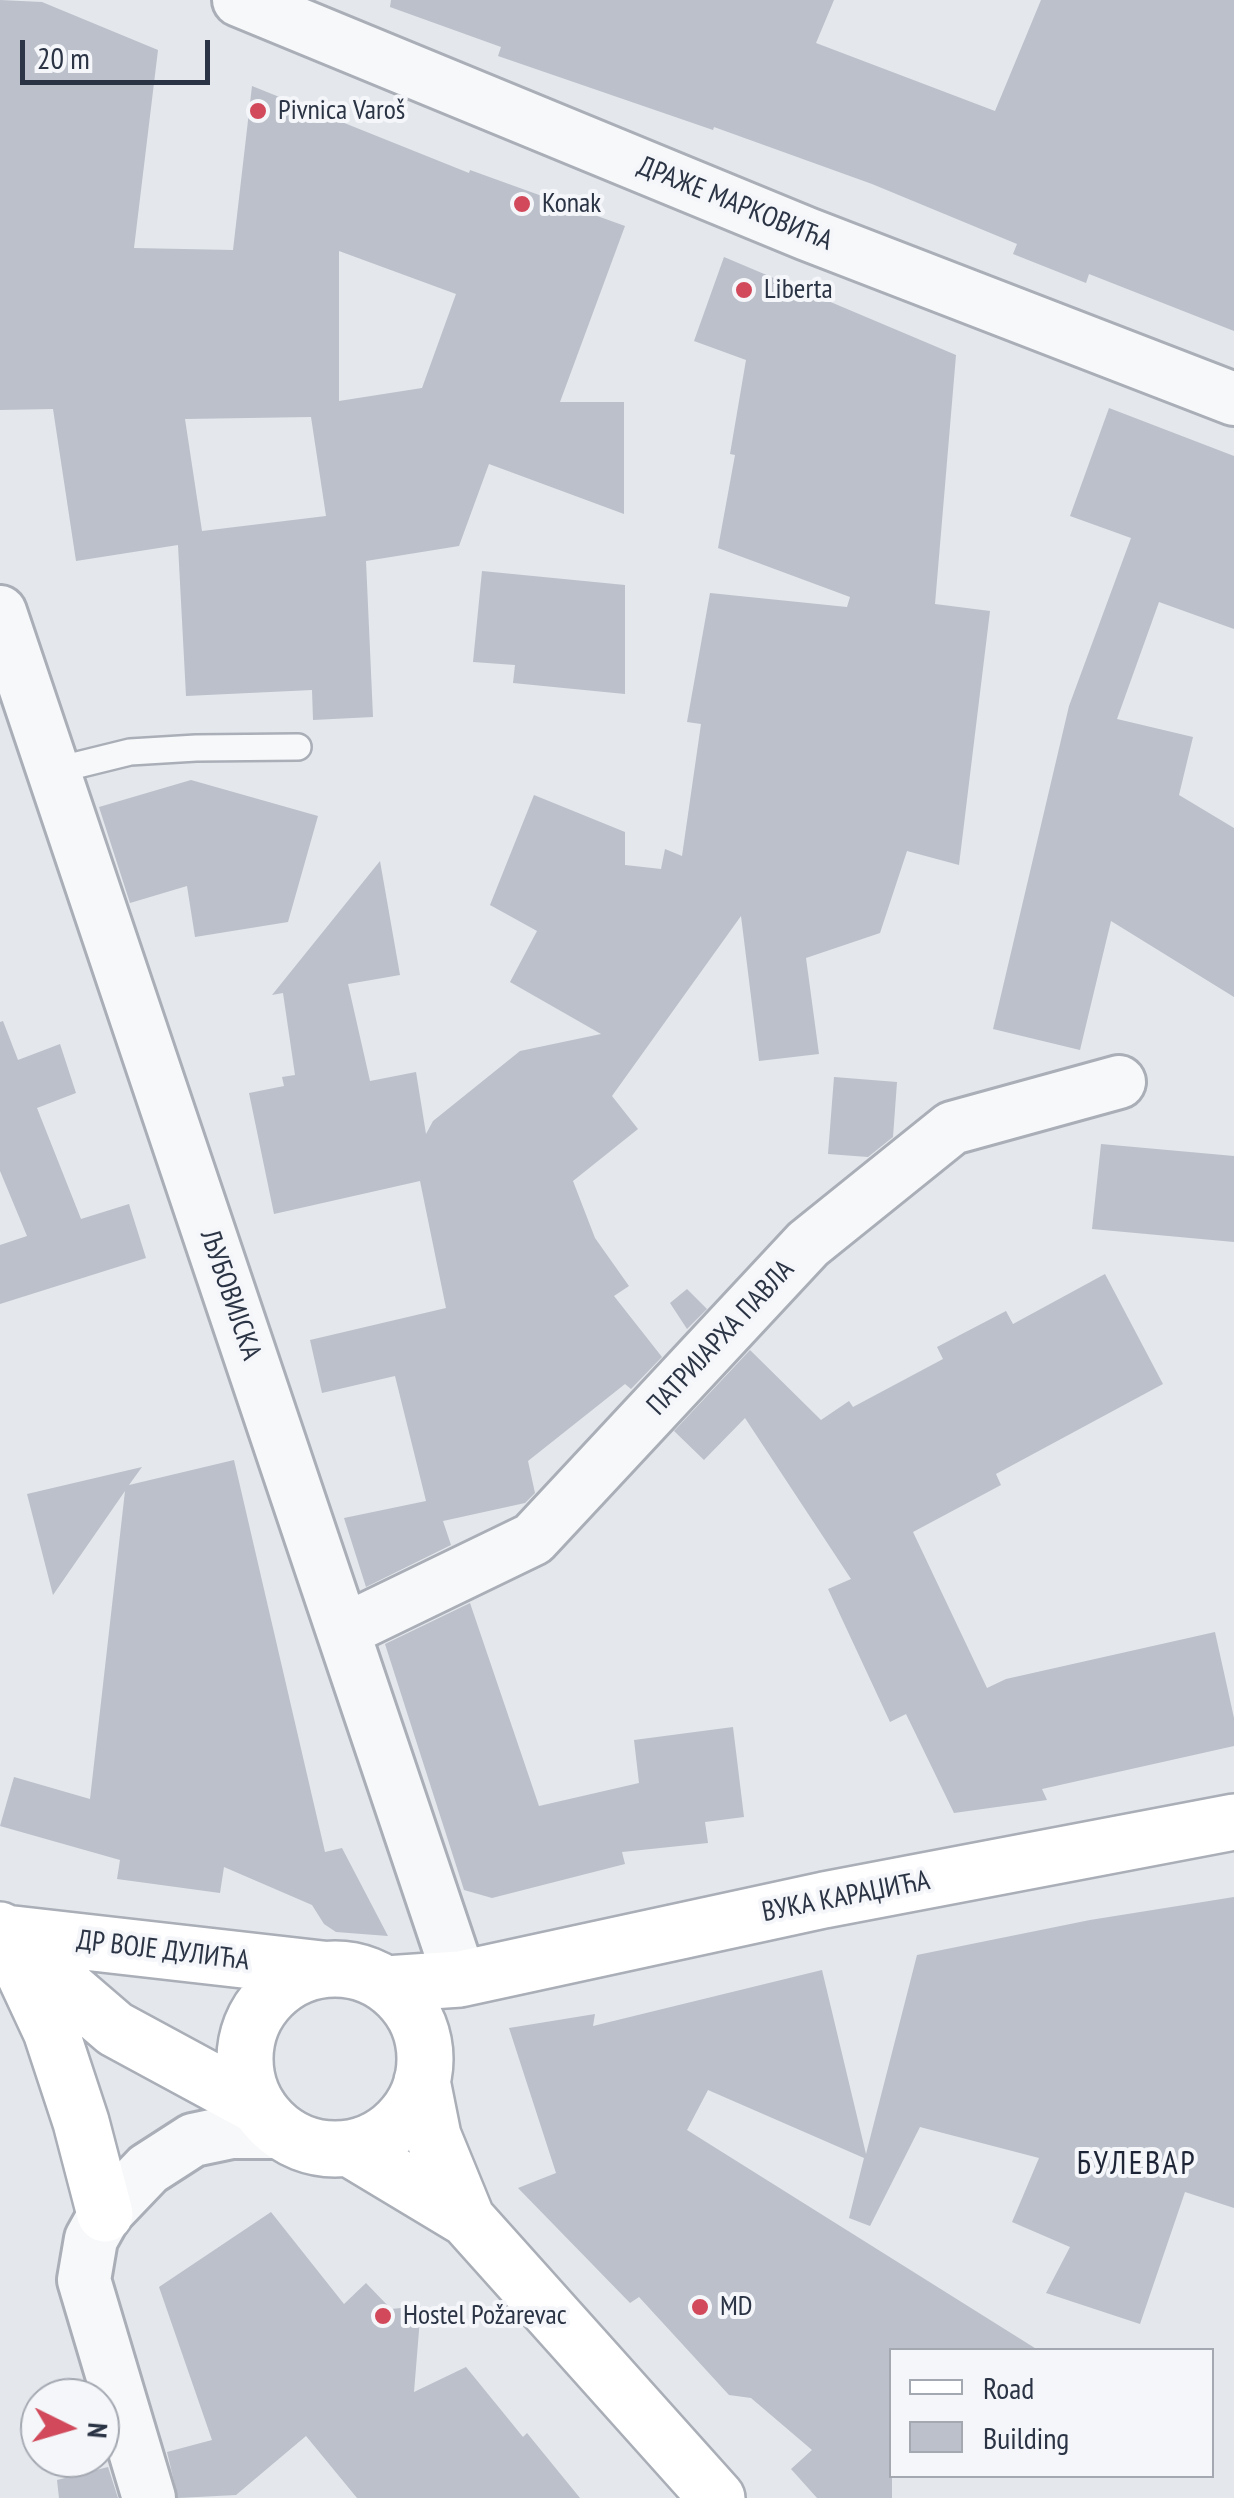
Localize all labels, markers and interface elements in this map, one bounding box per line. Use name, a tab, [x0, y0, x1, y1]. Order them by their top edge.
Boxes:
scale bar	[25, 20, 215, 82]
text: 20 m	[37, 38, 90, 77]
place label: Pivnica Varoš	[278, 94, 405, 128]
marker: Pivnica Varoš	[247, 100, 269, 122]
street label: ДРАЖЕ МАРКОВИЋА	[633, 150, 837, 258]
place label: Konak	[542, 187, 601, 221]
marker: Konak	[511, 193, 533, 215]
place label: Liberta	[764, 273, 833, 307]
marker: Liberta	[733, 279, 755, 301]
street label: ЉУБОВИЈСКА	[192, 1226, 268, 1364]
street label: ПАТРИЈАРХА ПАВЛА	[641, 1253, 801, 1423]
street label: ВУКА КАРАЏИЋА	[759, 1864, 933, 1930]
street label: ДР ВОЈЕ ДУЛИЋА	[75, 1924, 251, 1978]
district label: БУЛЕВАР	[1077, 2146, 1197, 2184]
place label: MD	[720, 2290, 753, 2324]
marker: MD	[689, 2296, 711, 2318]
place label: Hostel Požarevac	[403, 2299, 567, 2333]
marker: Hostel Požarevac	[372, 2305, 394, 2327]
legend	[889, 2348, 1214, 2478]
text: Road	[983, 2368, 1034, 2407]
north arrow	[20, 2378, 120, 2478]
text: Building	[983, 2418, 1069, 2457]
text: N	[79, 2421, 117, 2440]

